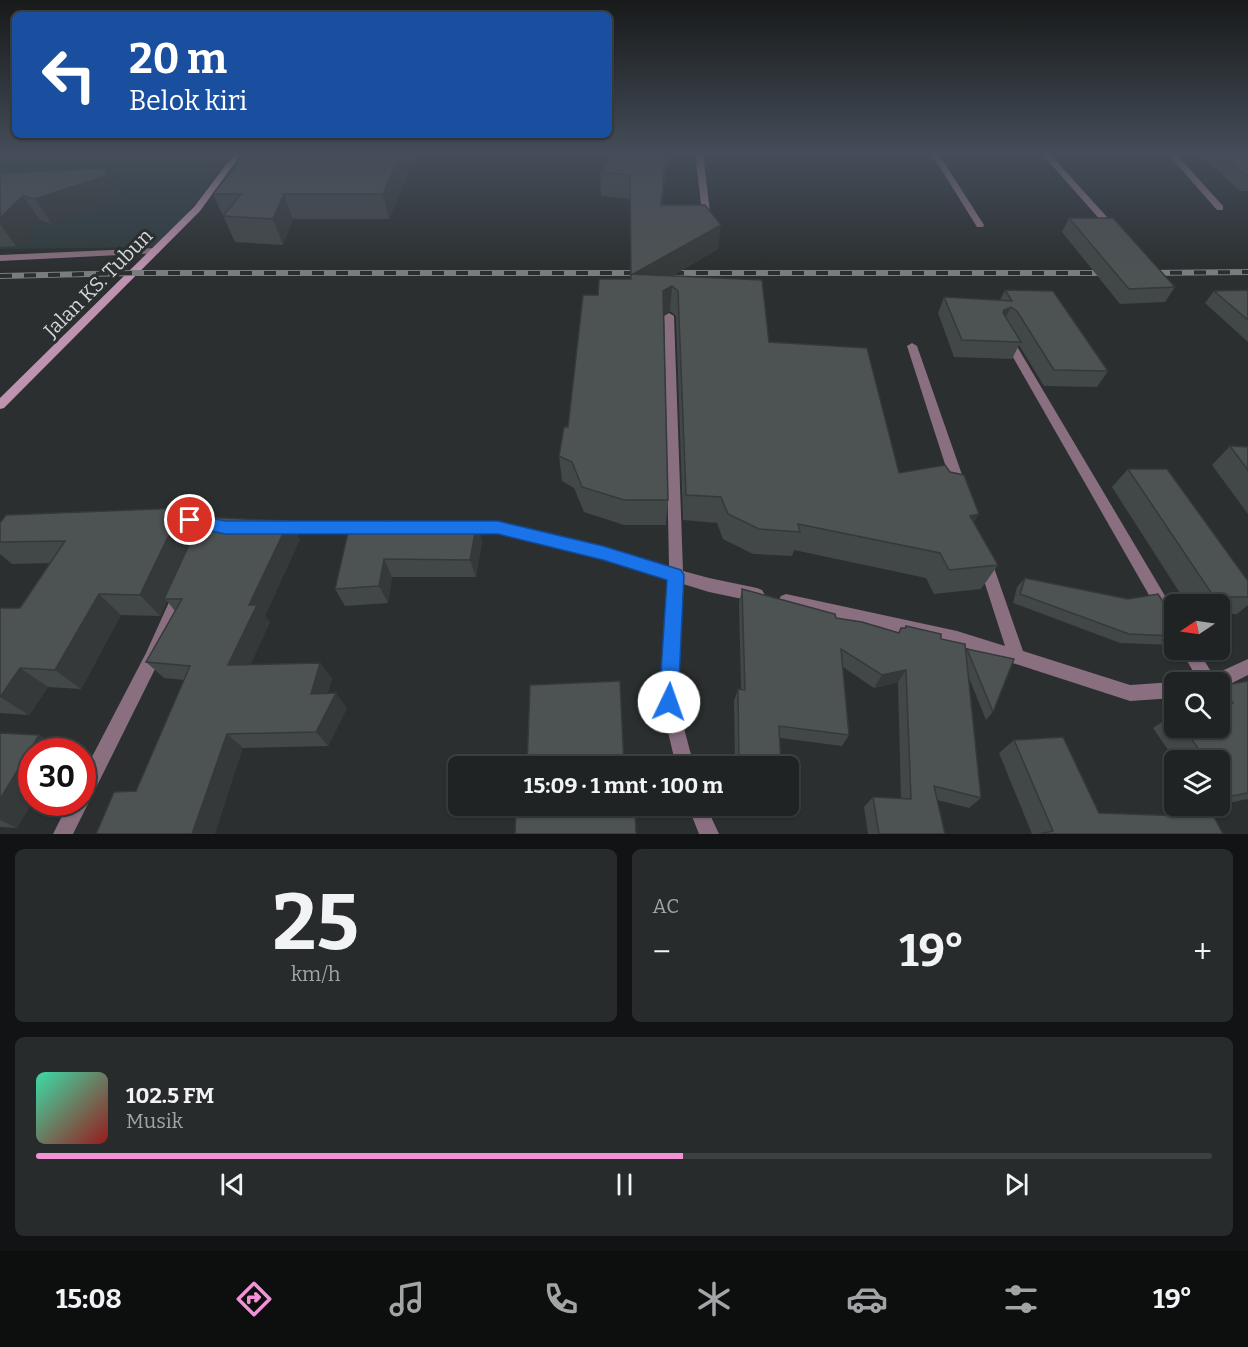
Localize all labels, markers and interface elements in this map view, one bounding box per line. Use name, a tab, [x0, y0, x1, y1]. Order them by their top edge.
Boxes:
text: 20 m	[129, 34, 227, 84]
icon: left	[30, 36, 108, 114]
text: Belok kiri	[129, 85, 247, 117]
street label: Jalan KS. Tubun	[38, 223, 158, 343]
pin	[164, 494, 215, 545]
icon: arrive	[173, 503, 206, 536]
north arrow	[1164, 594, 1230, 660]
map controls	[1164, 594, 1230, 816]
position arrow	[637, 670, 701, 734]
button: search	[1164, 672, 1230, 738]
speed limit sign: 30	[18, 738, 96, 816]
button: layers	[1164, 750, 1230, 816]
text: 15:09 · 1 mnt · 100 m	[524, 772, 723, 799]
text: 25	[272, 876, 359, 970]
text: AC	[653, 894, 679, 918]
text: 19°	[899, 924, 965, 978]
text: −	[653, 932, 671, 972]
text: +	[1193, 932, 1212, 972]
text: km/h	[291, 962, 341, 986]
text: 102.5 FM	[126, 1082, 214, 1109]
text: Musik	[126, 1109, 183, 1133]
icon: previous	[216, 1168, 249, 1201]
icon: pause	[608, 1168, 641, 1201]
icon: next	[1000, 1168, 1033, 1201]
icon: directions	[233, 1278, 275, 1320]
icon: music	[386, 1278, 428, 1320]
icon: phone	[540, 1278, 582, 1320]
icon: climate	[693, 1278, 735, 1320]
icon: car	[846, 1278, 888, 1320]
icon: filters	[1000, 1278, 1042, 1320]
text: 15:08	[56, 1283, 122, 1315]
text: 19°	[1153, 1283, 1192, 1315]

